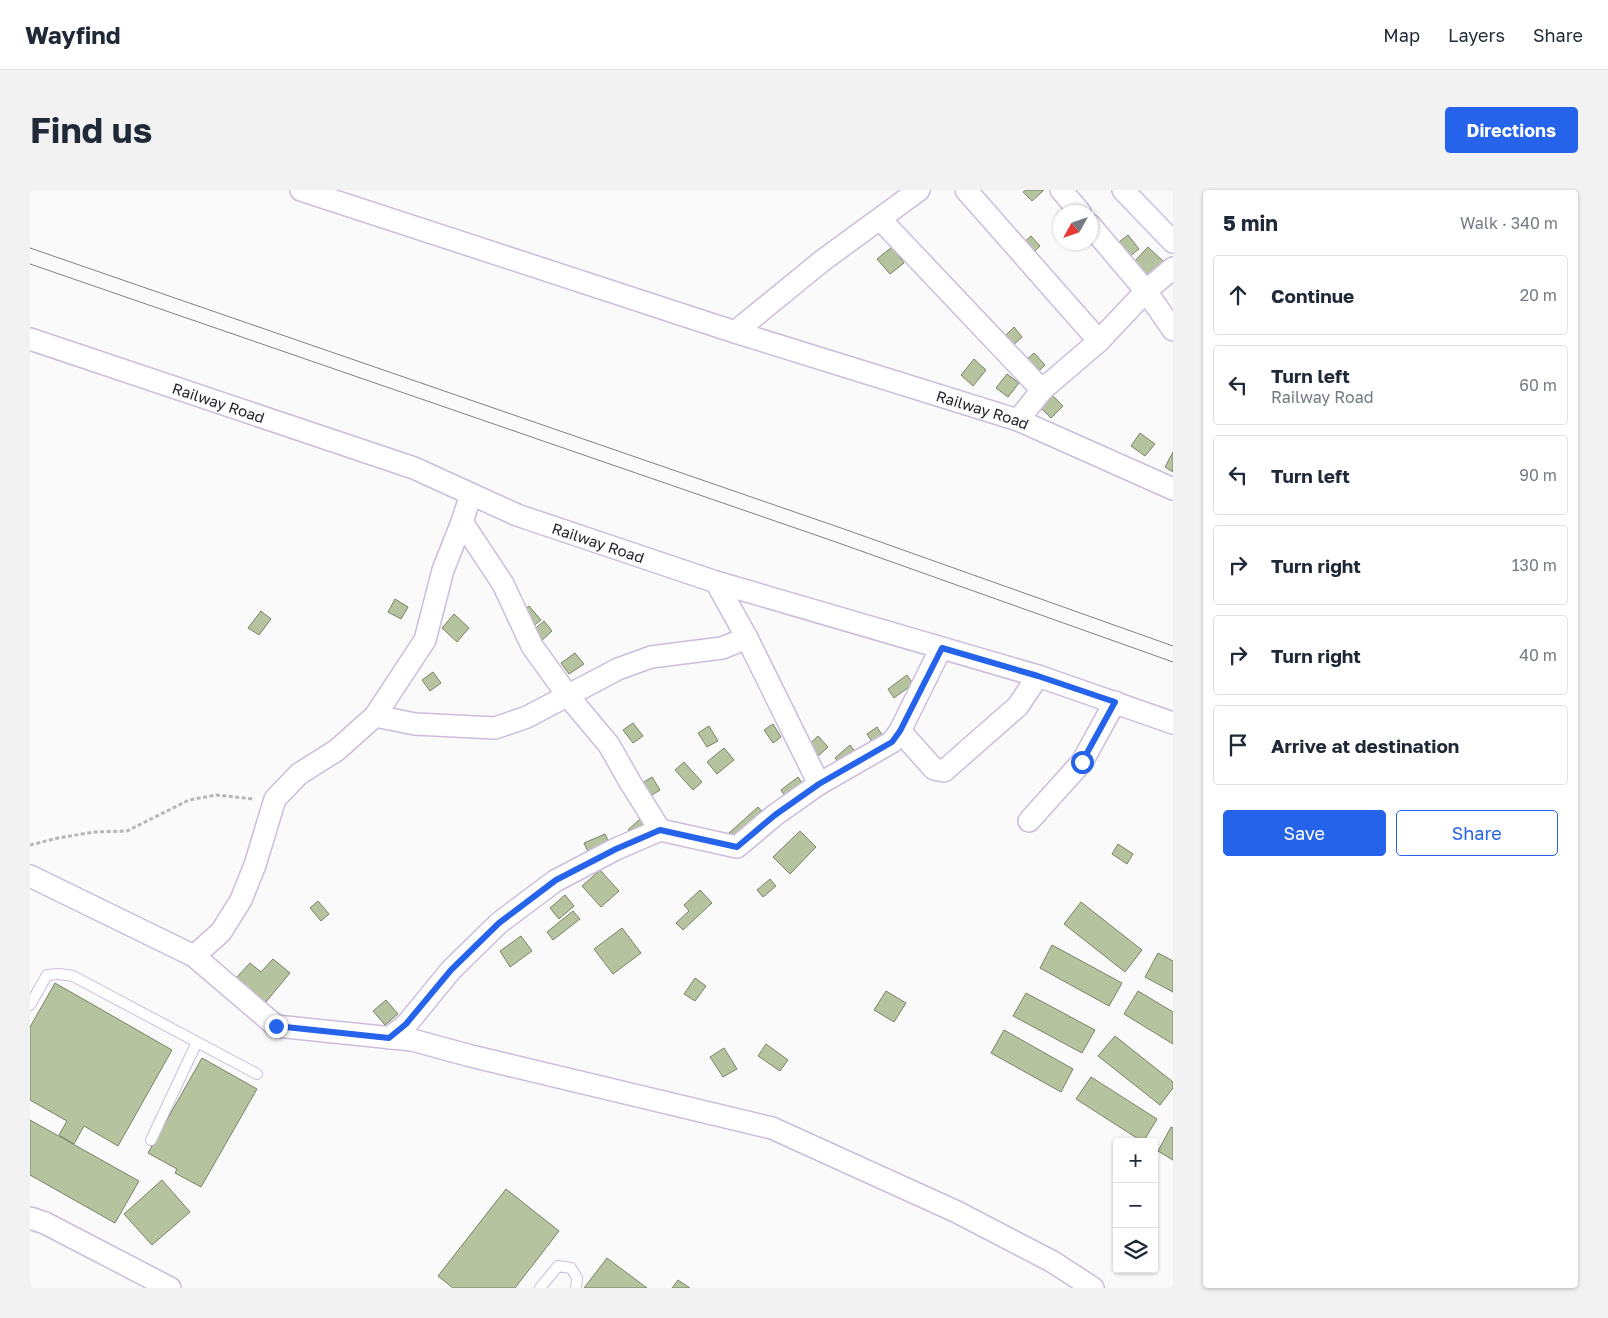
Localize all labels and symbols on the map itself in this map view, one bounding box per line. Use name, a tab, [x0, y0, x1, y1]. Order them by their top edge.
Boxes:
north arrow	[1053, 205, 1098, 250]
street label: Railway Road	[170, 379, 267, 426]
street label: Railway Road	[934, 386, 1032, 433]
street label: Railway Road	[550, 518, 647, 566]
route start	[1071, 751, 1094, 774]
route end	[265, 1015, 288, 1038]

